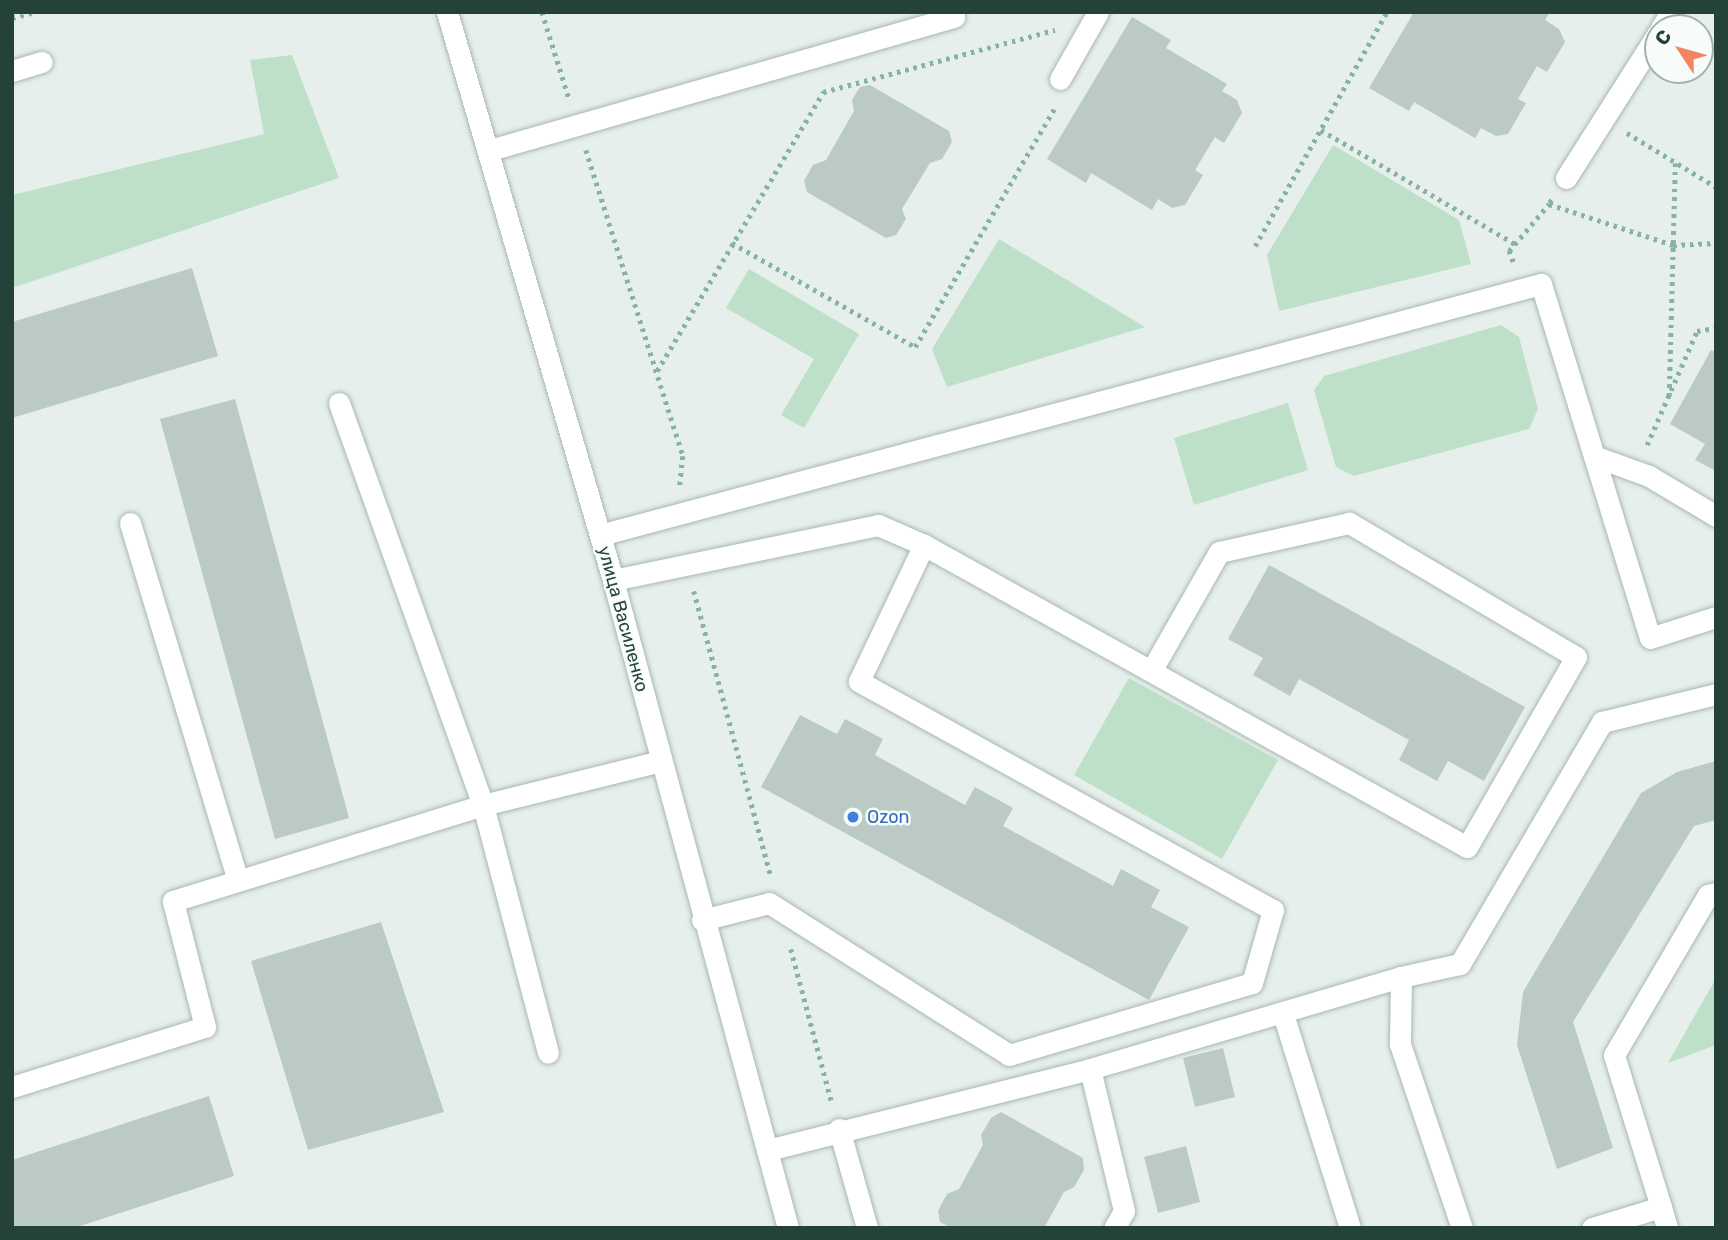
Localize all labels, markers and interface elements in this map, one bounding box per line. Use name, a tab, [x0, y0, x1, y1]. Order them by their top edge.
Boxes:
north arrow	[1644, 14, 1714, 84]
text: С	[1650, 25, 1676, 50]
street label: улица Василенко	[593, 544, 653, 694]
place label: Ozon	[867, 806, 909, 828]
marker: Ozon	[845, 809, 861, 825]

